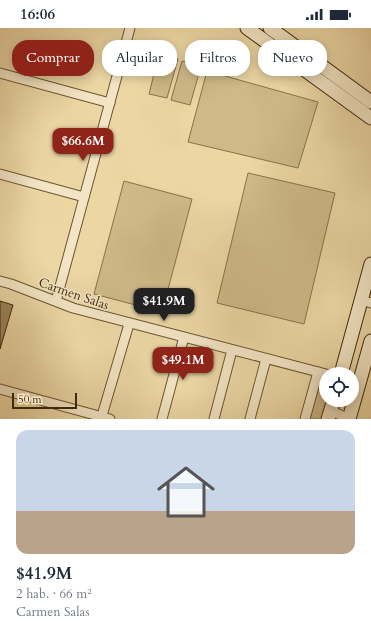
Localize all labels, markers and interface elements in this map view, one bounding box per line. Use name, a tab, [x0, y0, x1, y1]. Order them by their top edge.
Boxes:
text: 16:06	[20, 4, 55, 24]
chip: Comprar	[12, 40, 94, 76]
chip: Alquilar	[102, 40, 177, 76]
chip: Filtros	[185, 40, 250, 76]
chip: Nuevo	[258, 40, 327, 76]
pin: $66.6M	[50, 128, 116, 162]
text: $66.6M	[61, 132, 105, 150]
street label: Carmen Salas	[36, 273, 111, 314]
pin: $41.9M	[131, 288, 197, 322]
text: $41.9M	[142, 292, 186, 310]
pin: $49.1M	[150, 347, 216, 381]
text: $49.1M	[161, 351, 205, 369]
map controls	[319, 367, 359, 407]
button: locate	[319, 367, 359, 407]
scale bar	[12, 391, 77, 410]
text: 50 m	[18, 392, 42, 407]
icon: home	[150, 456, 222, 528]
text: $41.9M	[16, 562, 72, 585]
text: 2 hab. · 66 m²	[16, 585, 92, 603]
text: Carmen Salas	[16, 603, 89, 621]

